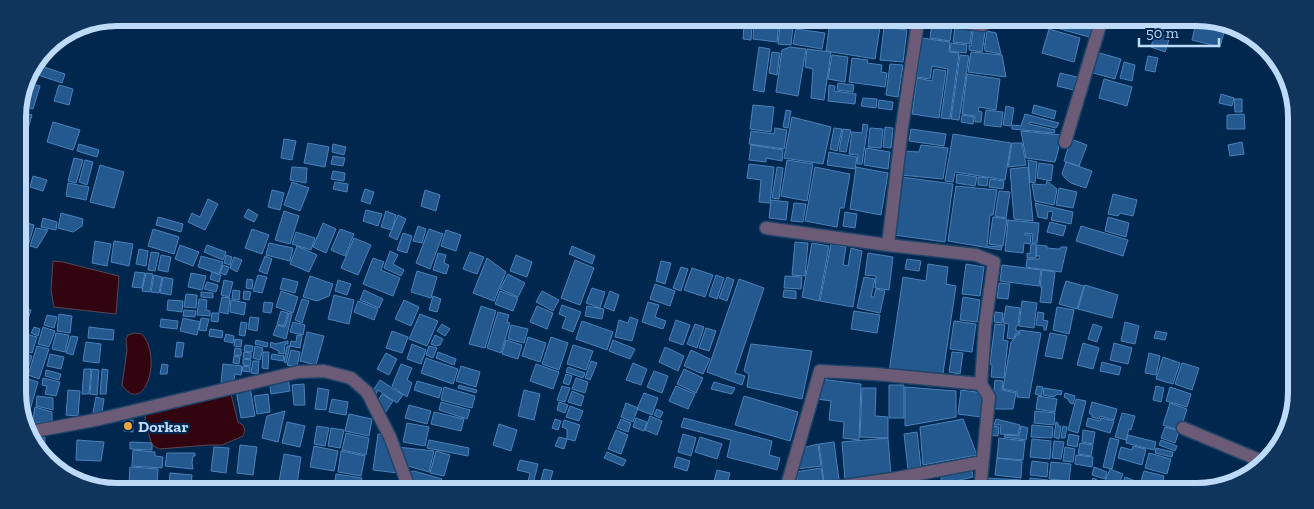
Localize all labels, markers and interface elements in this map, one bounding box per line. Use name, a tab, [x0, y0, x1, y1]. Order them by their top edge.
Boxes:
scale bar	[1139, 15, 1219, 47]
text: 50 m	[1146, 24, 1179, 42]
place label: Dorkar	[138, 417, 188, 436]
marker: Dorkar	[122, 420, 134, 432]

